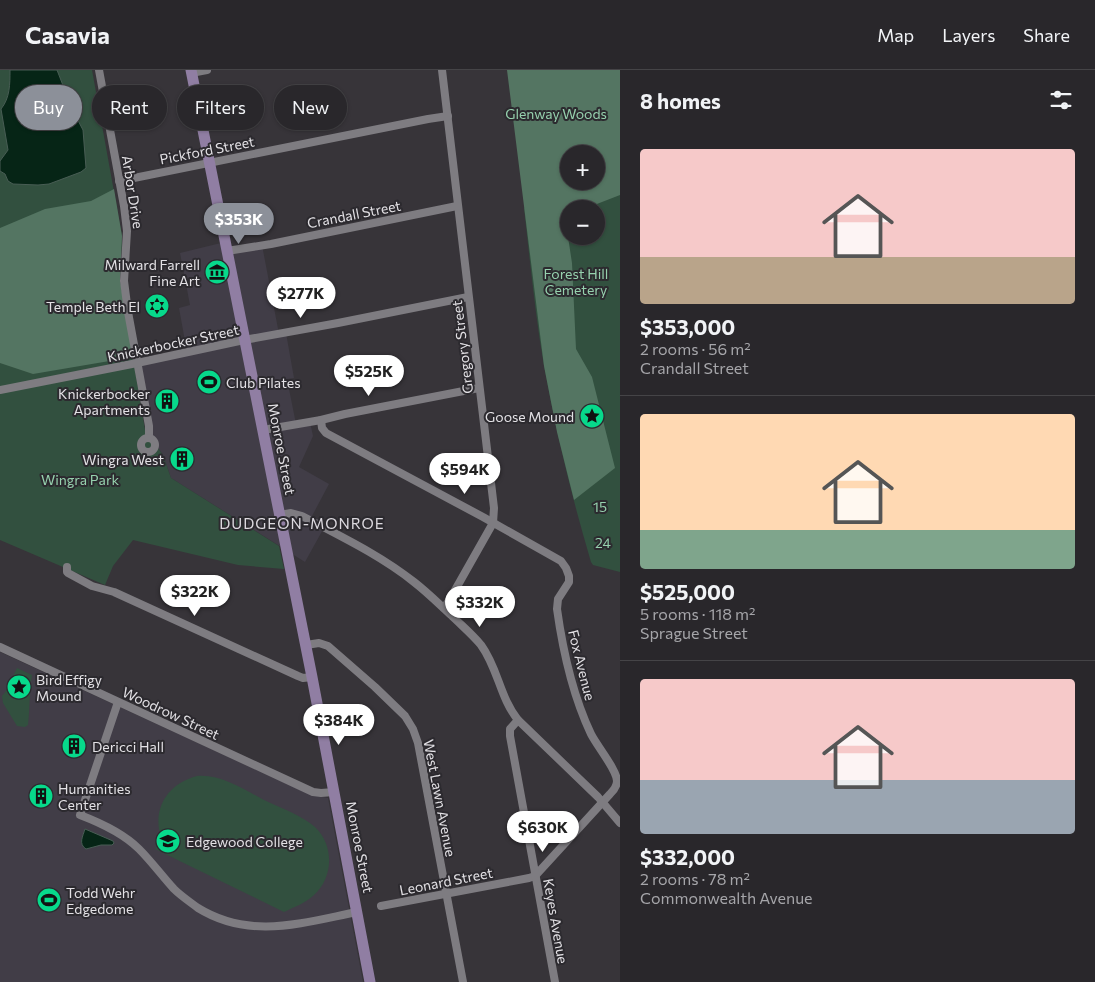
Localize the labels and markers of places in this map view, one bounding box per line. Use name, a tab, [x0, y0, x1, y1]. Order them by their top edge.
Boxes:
pin: $353K	[204, 202, 274, 245]
place label: Milward Farrell Fine Art	[104, 256, 200, 289]
museum icon: Milward Farrell Fine Art	[204, 259, 230, 285]
pin: $277K	[266, 276, 336, 319]
synagogue icon: Temple Beth El	[144, 293, 170, 319]
place label: Temple Beth El	[46, 298, 140, 315]
pin: $525K	[334, 354, 404, 397]
sports icon: Club Pilates	[196, 369, 222, 395]
place label: Club Pilates	[226, 374, 301, 391]
place label: Knickerbocker Apartments	[58, 385, 150, 418]
building icon: Knickerbocker Apartments	[154, 388, 180, 414]
place icon: Goose Mound	[579, 403, 605, 429]
place label: Goose Mound	[485, 408, 574, 425]
building icon: Wingra West	[169, 446, 195, 472]
place label: Wingra West	[82, 451, 164, 468]
pin: $594K	[430, 452, 500, 495]
pin: $322K	[160, 574, 230, 617]
pin: $332K	[445, 586, 515, 628]
place label: Bird Effigy Mound	[36, 671, 102, 704]
place icon: Bird Effigy Mound	[6, 674, 32, 700]
pin: $384K	[304, 704, 374, 746]
building icon: Dericci Hall	[61, 733, 87, 759]
place label: Dericci Hall	[92, 738, 164, 755]
place label: Humanities Center	[58, 780, 131, 813]
building icon: Humanities Center	[28, 783, 54, 809]
pin: $630K	[508, 810, 578, 853]
school or university icon: Edgewood College	[155, 828, 181, 854]
place label: Edgewood College	[186, 833, 303, 850]
place label: Todd Wehr Edgedome	[66, 884, 136, 917]
sports icon: Todd Wehr Edgedome	[36, 887, 62, 913]

